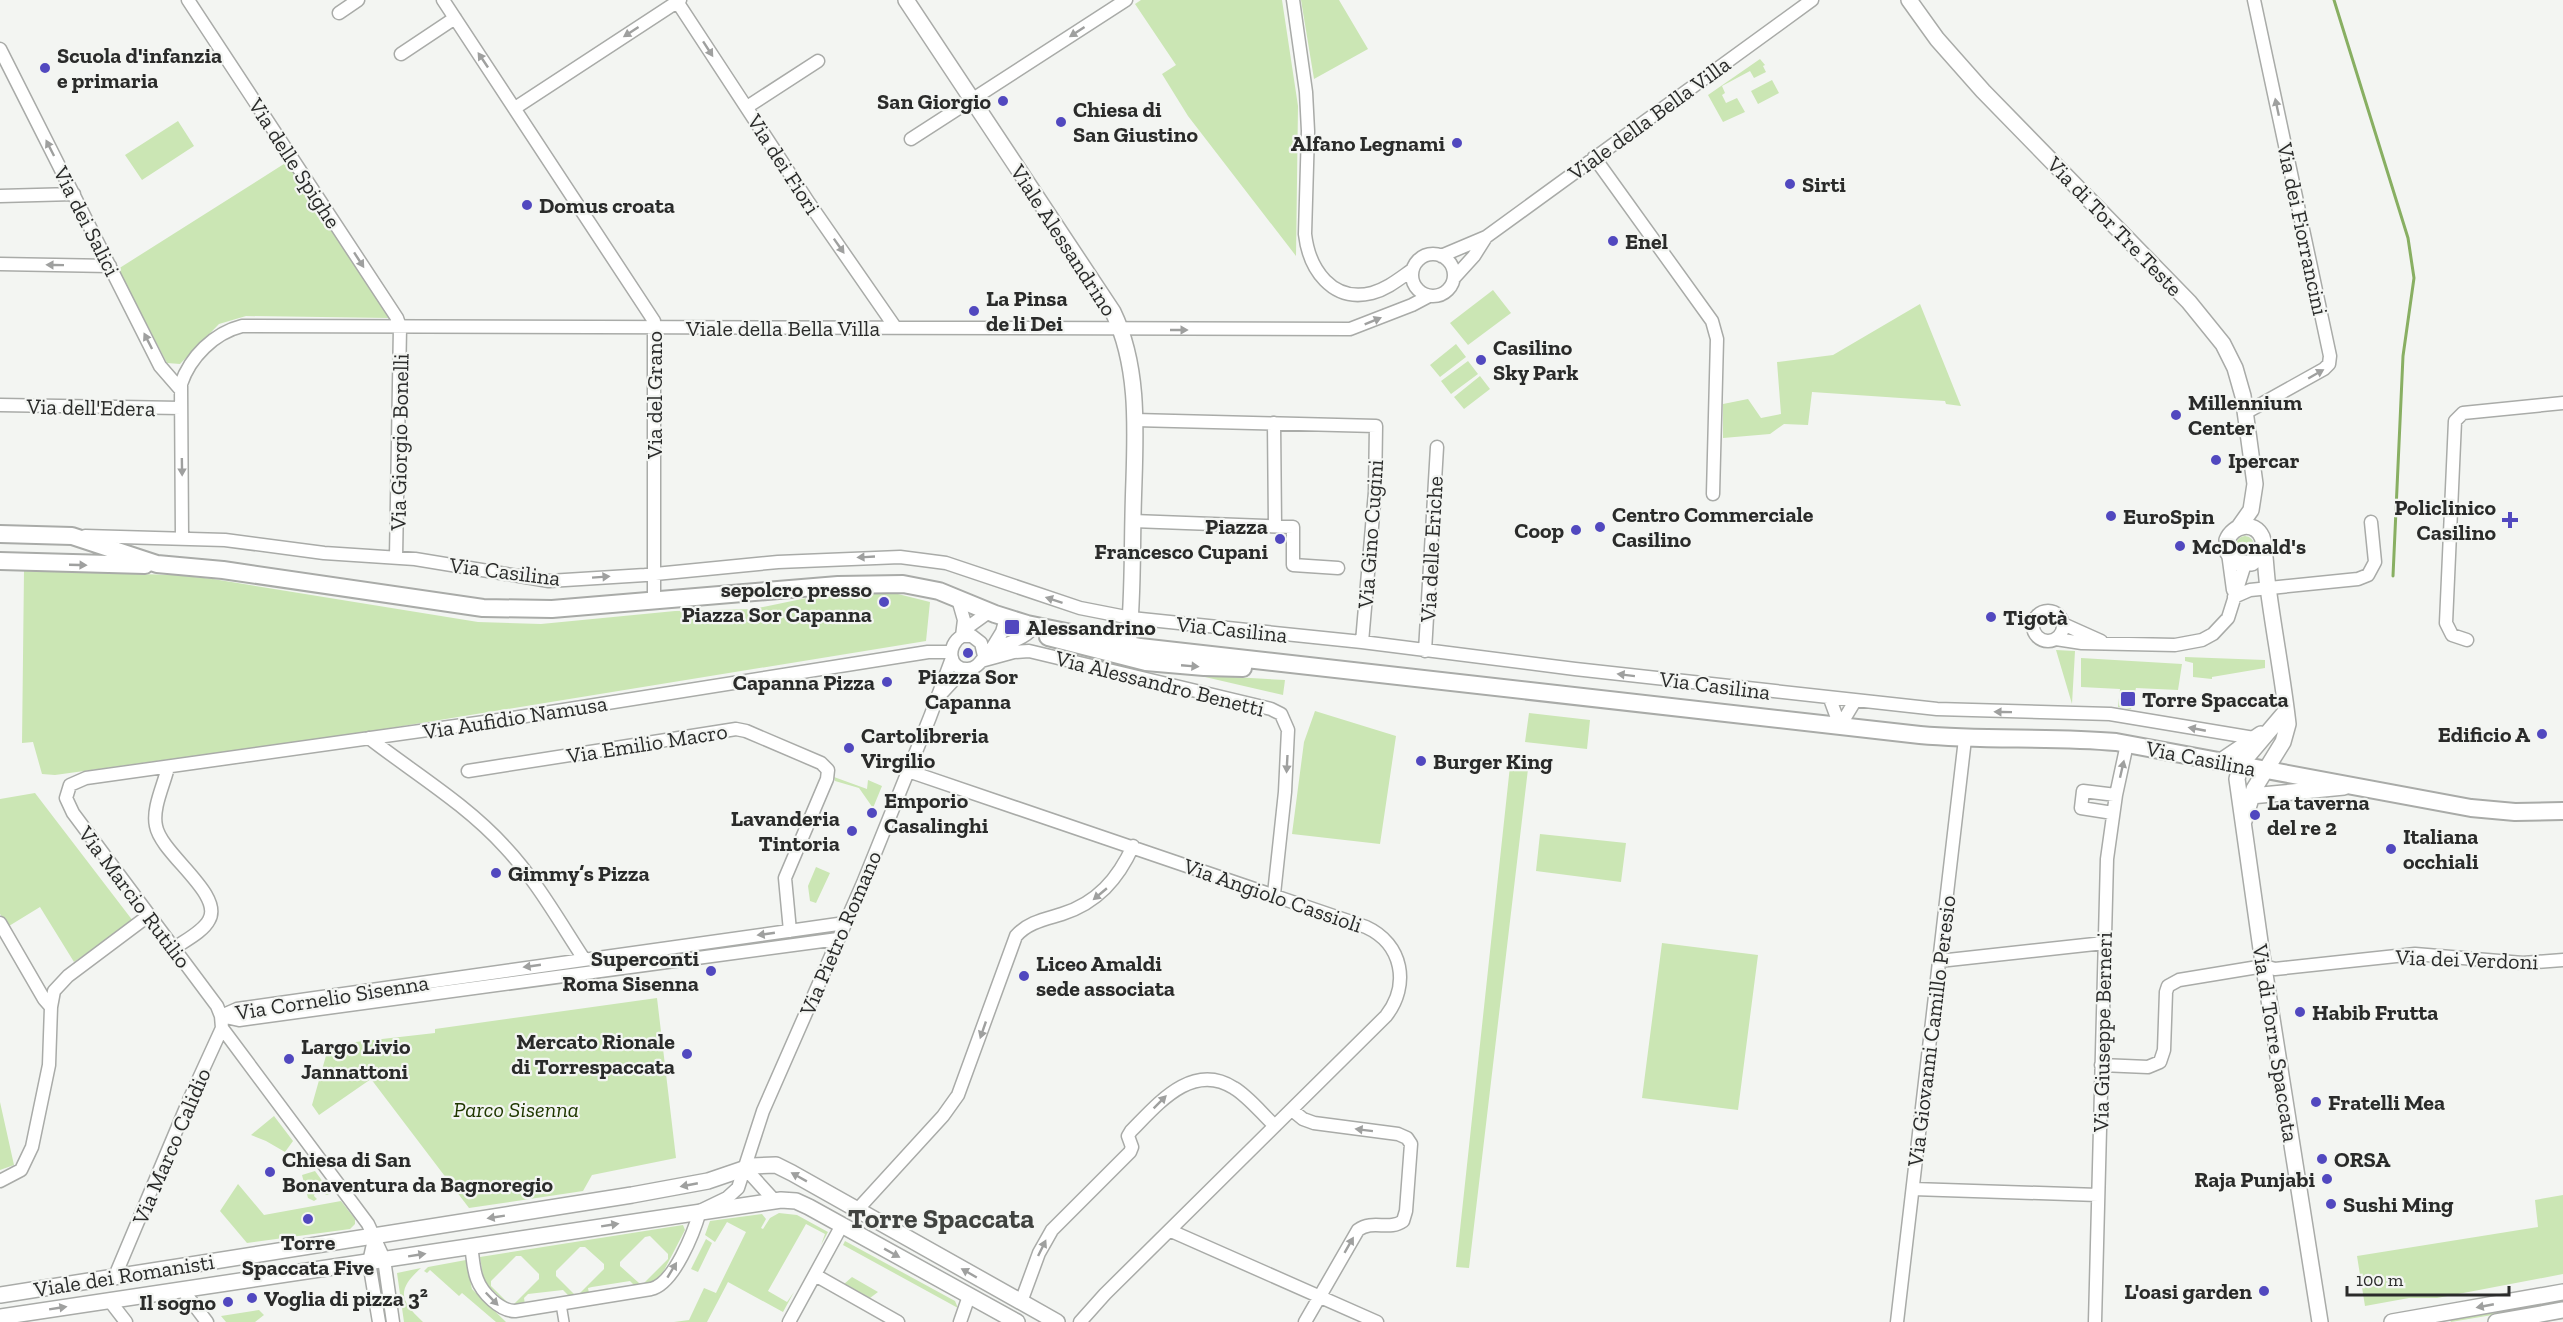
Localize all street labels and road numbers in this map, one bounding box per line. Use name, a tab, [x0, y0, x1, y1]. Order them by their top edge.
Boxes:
street label: Viale della Bella Villa	[1562, 50, 1736, 187]
street label: Via delle Spighe	[242, 92, 347, 233]
street label: Via dei Fiori	[741, 108, 826, 220]
street label: Via dei Fiorrancini	[2271, 139, 2334, 318]
street label: Via di Tor Tre Teste	[2040, 150, 2188, 302]
street label: Viale Alessandrino	[1004, 159, 1123, 321]
street label: Via dei Salici	[47, 161, 126, 281]
street label: Viale della Bella Villa	[685, 315, 880, 342]
street label: Via del Grano	[641, 331, 668, 460]
street label: Via Giorgio Bonelli	[384, 353, 415, 532]
street label: Via dell'Edera	[25, 393, 156, 422]
street label: Via Gino Cugini	[1352, 459, 1389, 610]
street label: Via delle Eriche	[1414, 475, 1449, 624]
street label: Via Casilina	[447, 551, 562, 592]
street label: Via Casilina	[1174, 610, 1289, 649]
street label: Via Alessandro Benetti	[1052, 644, 1267, 723]
street label: Via Casilina	[1657, 665, 1772, 706]
street label: Via Aufidio Namusa	[420, 690, 609, 746]
street label: Via Emilio Macro	[564, 717, 729, 770]
street label: Via Casilina	[2143, 734, 2259, 782]
street label: Via Marcio Rutilio	[72, 820, 197, 974]
street label: Via Pietro Romano	[793, 847, 887, 1021]
street label: Via Angiolo Cassioli	[1179, 852, 1366, 939]
street label: Via Giovanni Camillo Peresio	[1901, 894, 1962, 1169]
street label: Via Giuseppe Berneri	[2087, 932, 2118, 1133]
street label: Via di Torre Spaccata	[2246, 941, 2305, 1144]
street label: Via dei Verdoni	[2394, 943, 2539, 975]
street label: Via Cornelio Sisenna	[233, 969, 431, 1026]
street label: Via Marco Calidio	[126, 1064, 217, 1229]
street label: Viale dei Romanisti	[31, 1248, 216, 1303]

